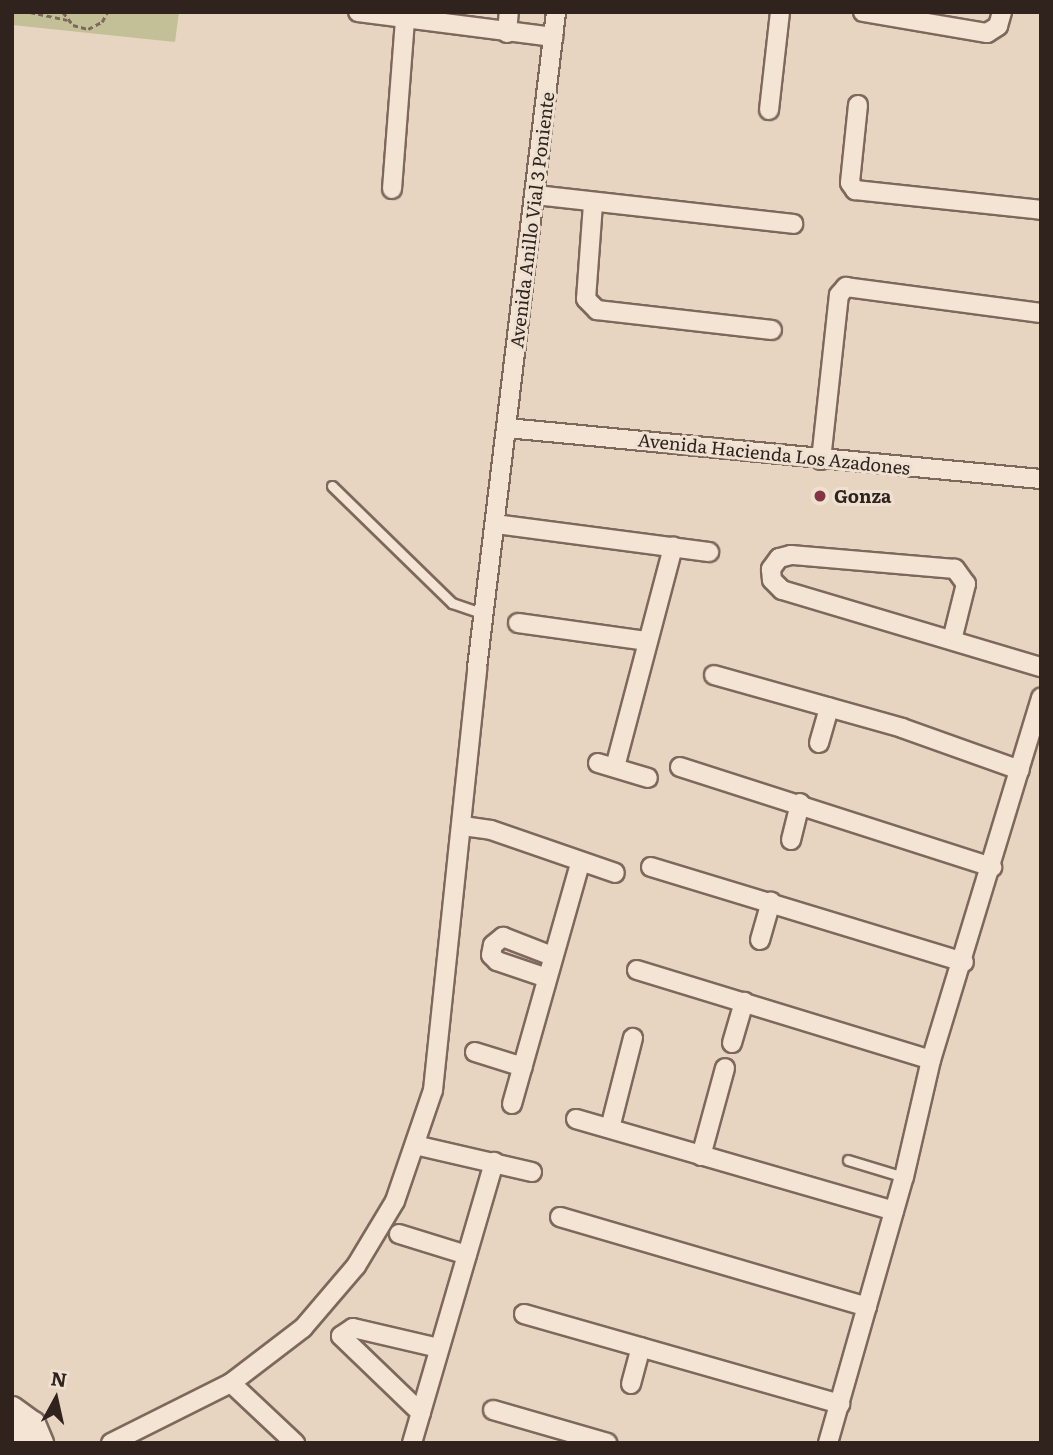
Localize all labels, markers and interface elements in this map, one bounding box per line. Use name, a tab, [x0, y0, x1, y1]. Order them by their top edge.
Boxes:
street label: Avenida Anillo Vial 3 Poniente	[506, 91, 558, 349]
street label: Avenida Hacienda Los Azadones	[637, 429, 911, 479]
place label: Gonza	[834, 485, 891, 507]
marker: Gonza	[812, 488, 828, 504]
text: N	[49, 1363, 69, 1393]
north arrow	[21, 1364, 91, 1434]

